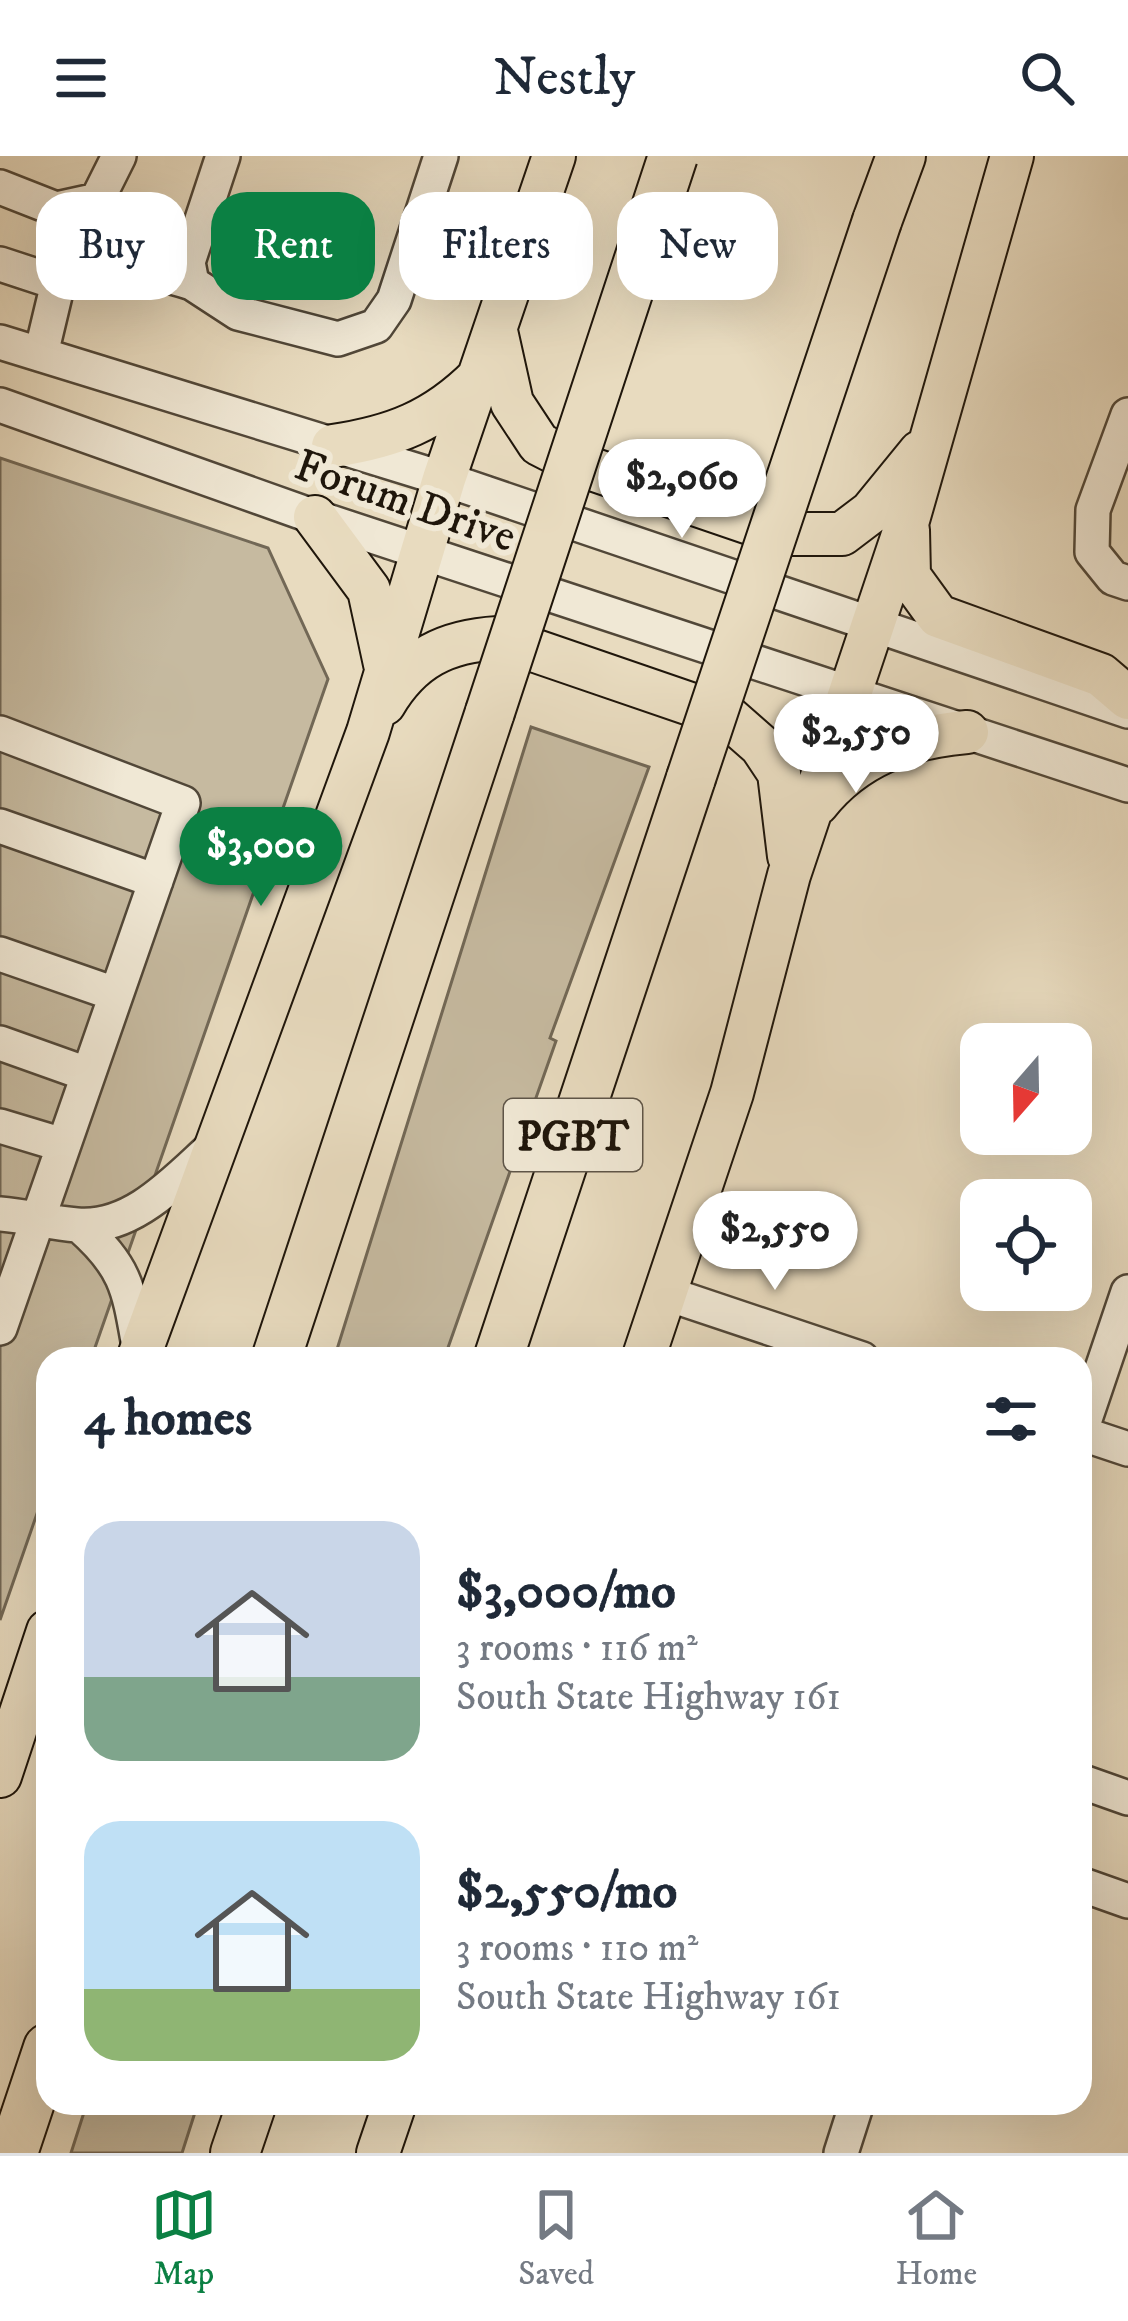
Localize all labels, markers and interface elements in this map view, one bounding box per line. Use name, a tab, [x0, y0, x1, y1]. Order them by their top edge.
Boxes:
icon: menu	[48, 45, 114, 111]
text: Nestly	[493, 45, 635, 112]
icon: search	[1014, 45, 1080, 111]
chip: Buy	[36, 192, 187, 300]
chip: Rent	[211, 192, 375, 300]
chip: Filters	[399, 192, 593, 300]
chip: New	[617, 192, 778, 300]
street label: Forum Drive	[287, 438, 523, 566]
pin: $2,060	[584, 439, 780, 541]
text: $2,060	[625, 453, 739, 502]
pin: $2,550	[758, 694, 954, 796]
text: $2,550	[801, 708, 911, 757]
pin: $3,000	[163, 807, 359, 909]
text: $3,000	[206, 821, 316, 870]
north arrow	[960, 1023, 1092, 1155]
map controls	[960, 1023, 1092, 1311]
road number: PGBT	[504, 1099, 642, 1171]
button: locate	[960, 1179, 1092, 1311]
pin: $2,550	[677, 1191, 873, 1293]
text: $2,550	[720, 1205, 830, 1254]
icon: filters	[978, 1386, 1044, 1452]
text: 4 homes	[84, 1387, 252, 1451]
text: $3,000/mo	[456, 1560, 676, 1624]
icon: home	[180, 1569, 324, 1713]
text: 3 rooms · 116 m²	[456, 1624, 698, 1673]
text: South State Highway 161	[456, 1673, 841, 1722]
text: $2,550/mo	[456, 1860, 677, 1924]
icon: home	[180, 1869, 324, 2013]
text: 3 rooms · 110 m²	[456, 1924, 698, 1973]
text: South State Highway 161	[456, 1973, 841, 2022]
tab: Map	[151, 2182, 217, 2295]
tab: Saved	[518, 2182, 594, 2295]
tab: Home	[896, 2182, 977, 2295]

